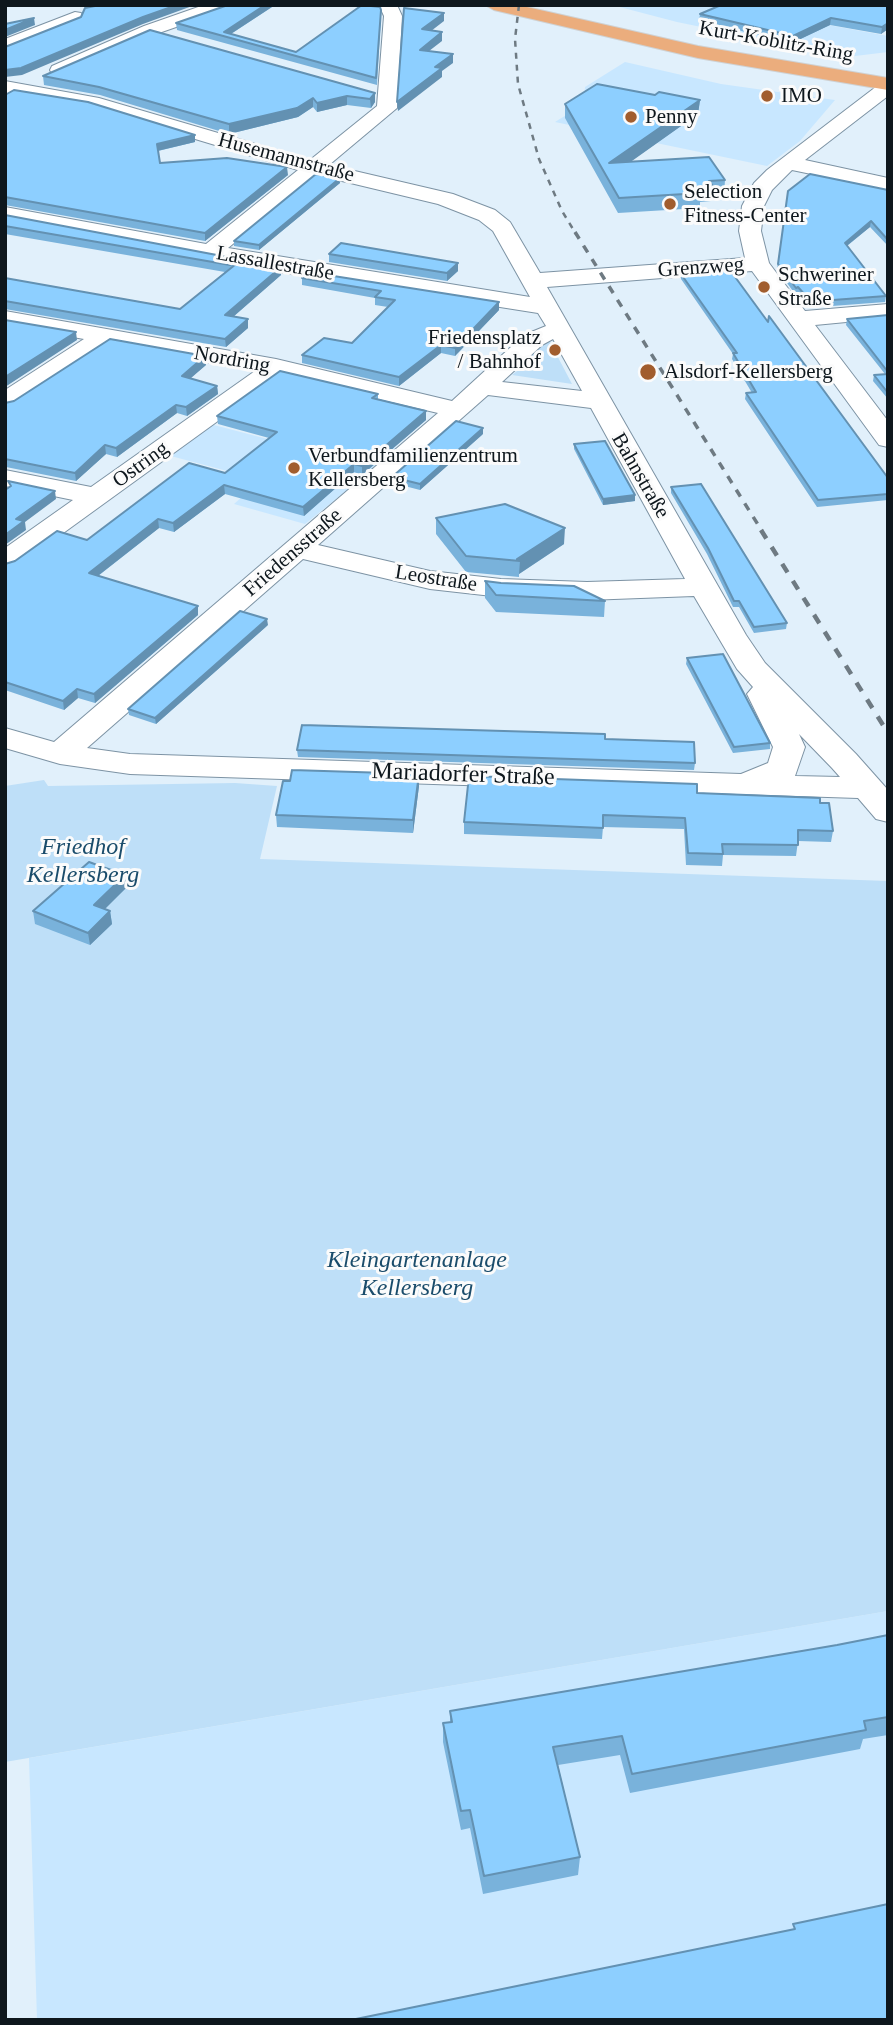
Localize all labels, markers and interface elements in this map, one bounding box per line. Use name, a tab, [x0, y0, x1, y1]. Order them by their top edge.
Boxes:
street label: Kurt-Koblitz-Ring	[697, 16, 855, 68]
place label: IMO	[781, 83, 822, 109]
marker: IMO	[759, 88, 775, 104]
place label: Penny	[645, 104, 698, 130]
marker: Penny	[623, 109, 639, 125]
street label: Husemannstraße	[215, 128, 357, 188]
place label: Selection Fitness-Center	[684, 179, 806, 229]
marker: Selection Fitness-Center	[662, 196, 678, 212]
street label: Lassallestraße	[214, 241, 336, 287]
street label: Grenzweg	[657, 252, 745, 284]
place label: Schweriner Straße	[778, 262, 874, 312]
marker: Schweriner Straße	[756, 279, 772, 295]
place label: Friedensplatz / Bahnhof	[428, 325, 541, 375]
street label: Nordring	[192, 341, 272, 379]
marker: Friedensplatz / Bahnhof	[547, 342, 563, 358]
place label: Alsdorf-Kellersberg	[664, 359, 833, 385]
marker: Alsdorf-Kellersberg	[638, 362, 658, 382]
street label: Bahnstraße	[605, 429, 675, 523]
street label: Ostring	[108, 436, 174, 494]
place label: Verbundfamilienzentrum Kellersberg	[308, 443, 518, 493]
marker: Verbundfamilienzentrum Kellersberg	[286, 460, 302, 476]
street label: Friedensstraße	[239, 503, 347, 603]
street label: Leostraße	[393, 560, 479, 598]
street label: Mariadorfer Straße	[371, 757, 555, 793]
park label: Friedhof Kellersberg	[27, 834, 139, 890]
park label: Kleingartenanlage Kellersberg	[327, 1247, 507, 1303]

